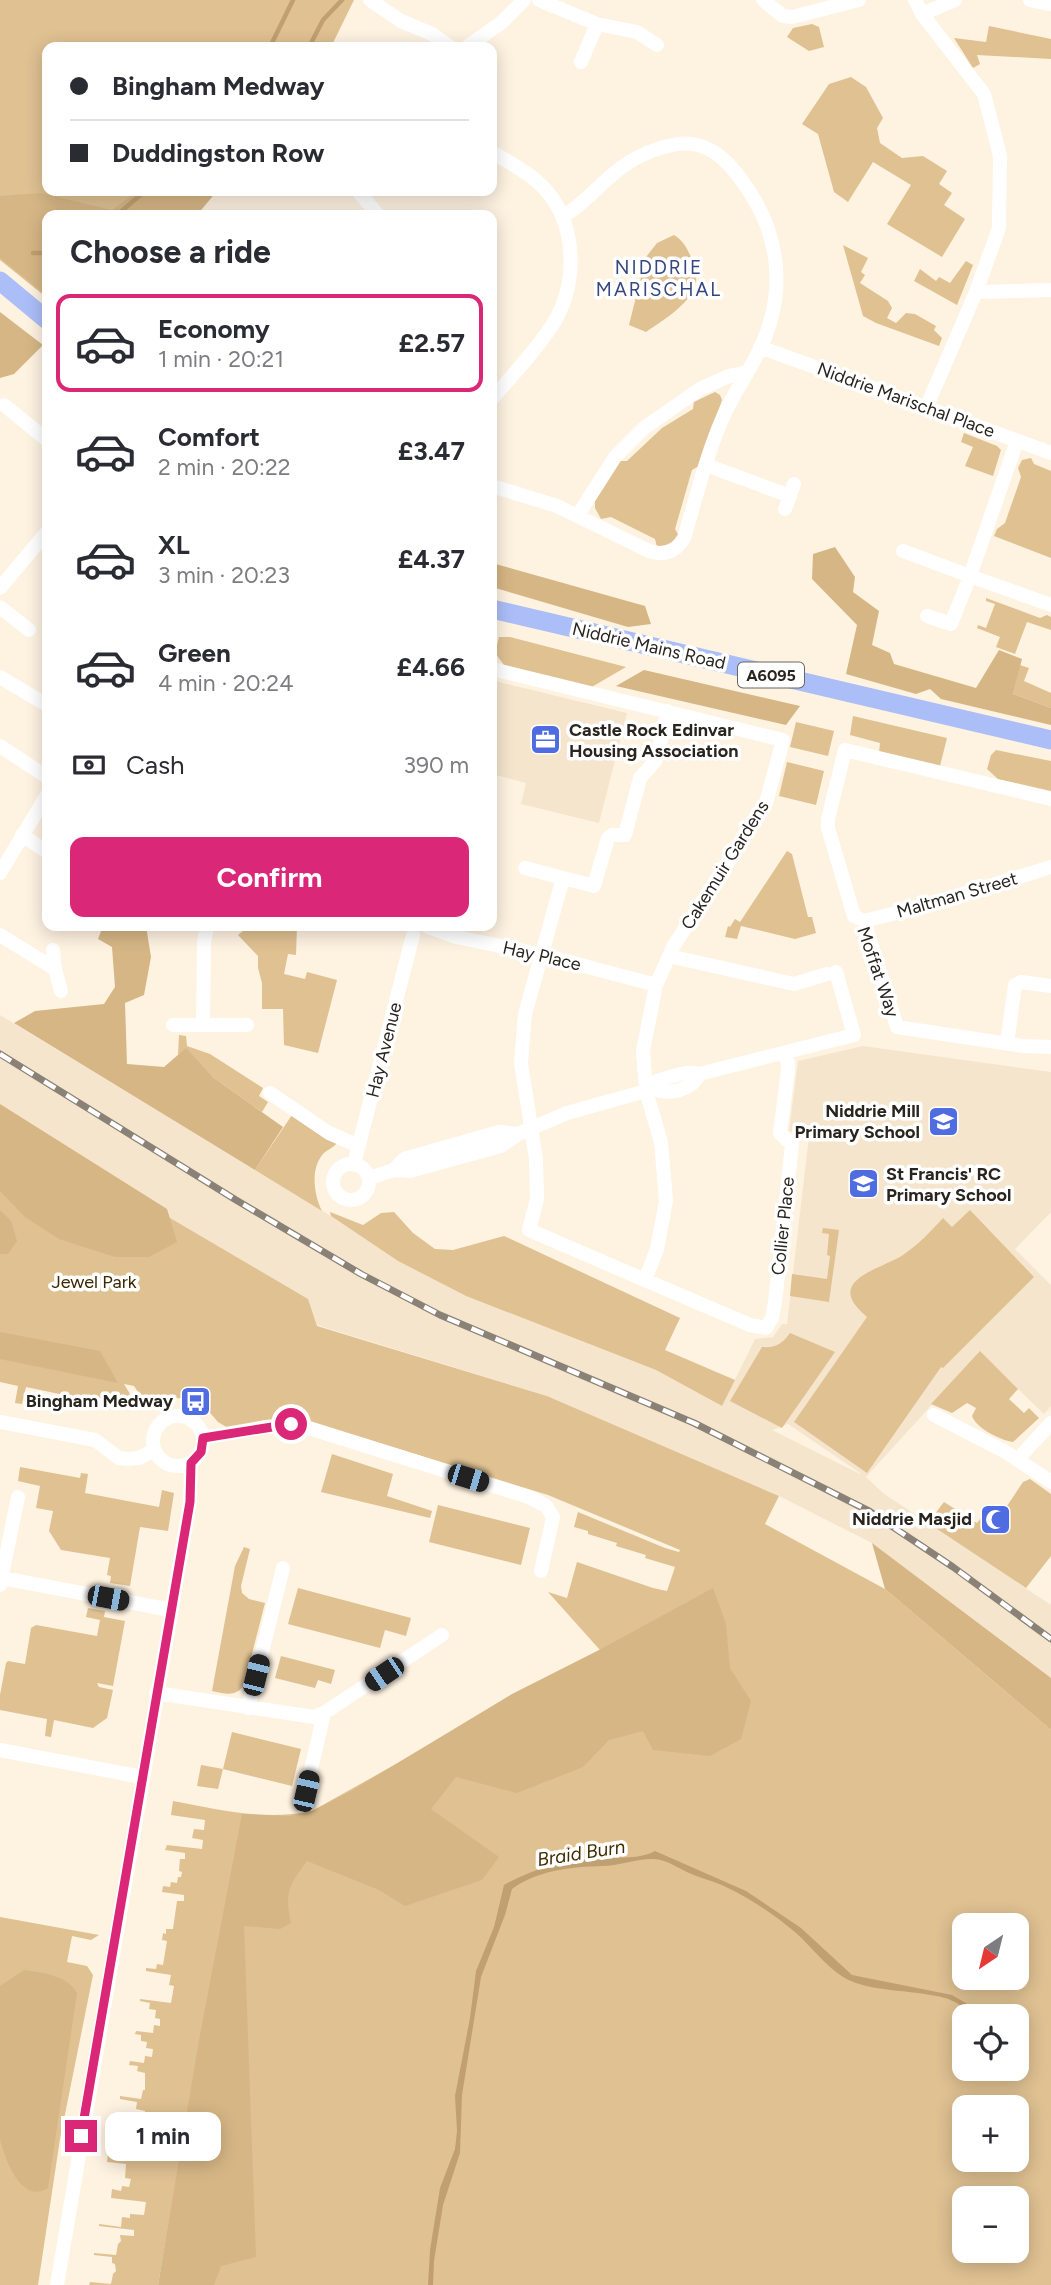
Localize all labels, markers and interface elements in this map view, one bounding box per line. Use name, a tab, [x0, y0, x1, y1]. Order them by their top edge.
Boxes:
text: Bingham Medway	[112, 70, 325, 102]
text: Duddingston Row	[112, 137, 325, 169]
text: Choose a ride	[70, 233, 271, 271]
district label: NIDDRIE MARISCHAL	[596, 256, 722, 301]
icon: car	[74, 312, 137, 375]
text: Economy	[158, 313, 270, 345]
text: £2.57	[398, 327, 465, 359]
text: 1 min · 20:21	[158, 345, 284, 373]
street label: Niddrie Marischal Place	[814, 358, 998, 442]
icon: car	[74, 420, 137, 483]
text: Comfort	[158, 421, 260, 453]
text: £3.47	[398, 435, 465, 467]
text: 2 min · 20:22	[158, 453, 291, 481]
icon: car	[74, 528, 137, 591]
text: XL	[158, 529, 190, 561]
text: £4.37	[398, 543, 465, 575]
text: 3 min · 20:23	[158, 561, 290, 589]
street label: Niddrie Mains Road	[570, 618, 728, 674]
icon: car	[74, 636, 137, 699]
text: Green	[158, 637, 231, 669]
text: £4.66	[396, 651, 465, 683]
road number: A6095	[738, 662, 804, 688]
text: 4 min · 20:24	[158, 669, 293, 697]
place label: Castle Rock Edinvar Housing Association	[569, 719, 738, 762]
office icon: Castle Rock Edinvar Housing Association	[529, 723, 563, 757]
icon: cash	[70, 746, 108, 784]
text: Cash	[126, 749, 185, 781]
text: 390 m	[403, 751, 469, 779]
street label: Cakemuir Gardens	[676, 796, 774, 934]
button: Confirm	[70, 837, 469, 917]
street label: Maltman Street	[894, 867, 1020, 923]
street label: Moffat Way	[852, 924, 904, 1021]
street label: Hay Place	[501, 936, 583, 976]
street label: Hay Avenue	[362, 1000, 406, 1100]
place label: Niddrie Mill Primary School	[795, 1100, 920, 1143]
school or university icon: Niddrie Mill Primary School	[926, 1104, 960, 1138]
place label: St Francis' RC Primary School	[886, 1163, 1011, 1206]
school or university icon: St Francis' RC Primary School	[846, 1167, 880, 1201]
street label: Collier Place	[767, 1175, 799, 1276]
park label: Jewel Park	[51, 1271, 137, 1293]
bus stop icon: Bingham Medway	[179, 1384, 213, 1418]
place label: Bingham Medway	[26, 1390, 174, 1412]
route start	[275, 1408, 307, 1440]
car	[445, 1462, 492, 1494]
mosque icon: Niddrie Masjid	[978, 1502, 1012, 1536]
place label: Niddrie Masjid	[852, 1508, 972, 1530]
car	[86, 1584, 131, 1612]
car	[241, 1652, 272, 1698]
car	[361, 1654, 408, 1694]
car	[292, 1768, 321, 1814]
water label: Braid Burn	[535, 1835, 627, 1871]
north arrow	[952, 1913, 1029, 1990]
map controls	[952, 1913, 1029, 2263]
button: locate	[952, 2004, 1029, 2081]
button: +	[952, 2095, 1029, 2172]
callout: 1 min	[106, 2112, 221, 2160]
route end	[65, 2120, 97, 2152]
text: 1 min	[136, 2122, 190, 2150]
button: −	[952, 2186, 1029, 2263]

